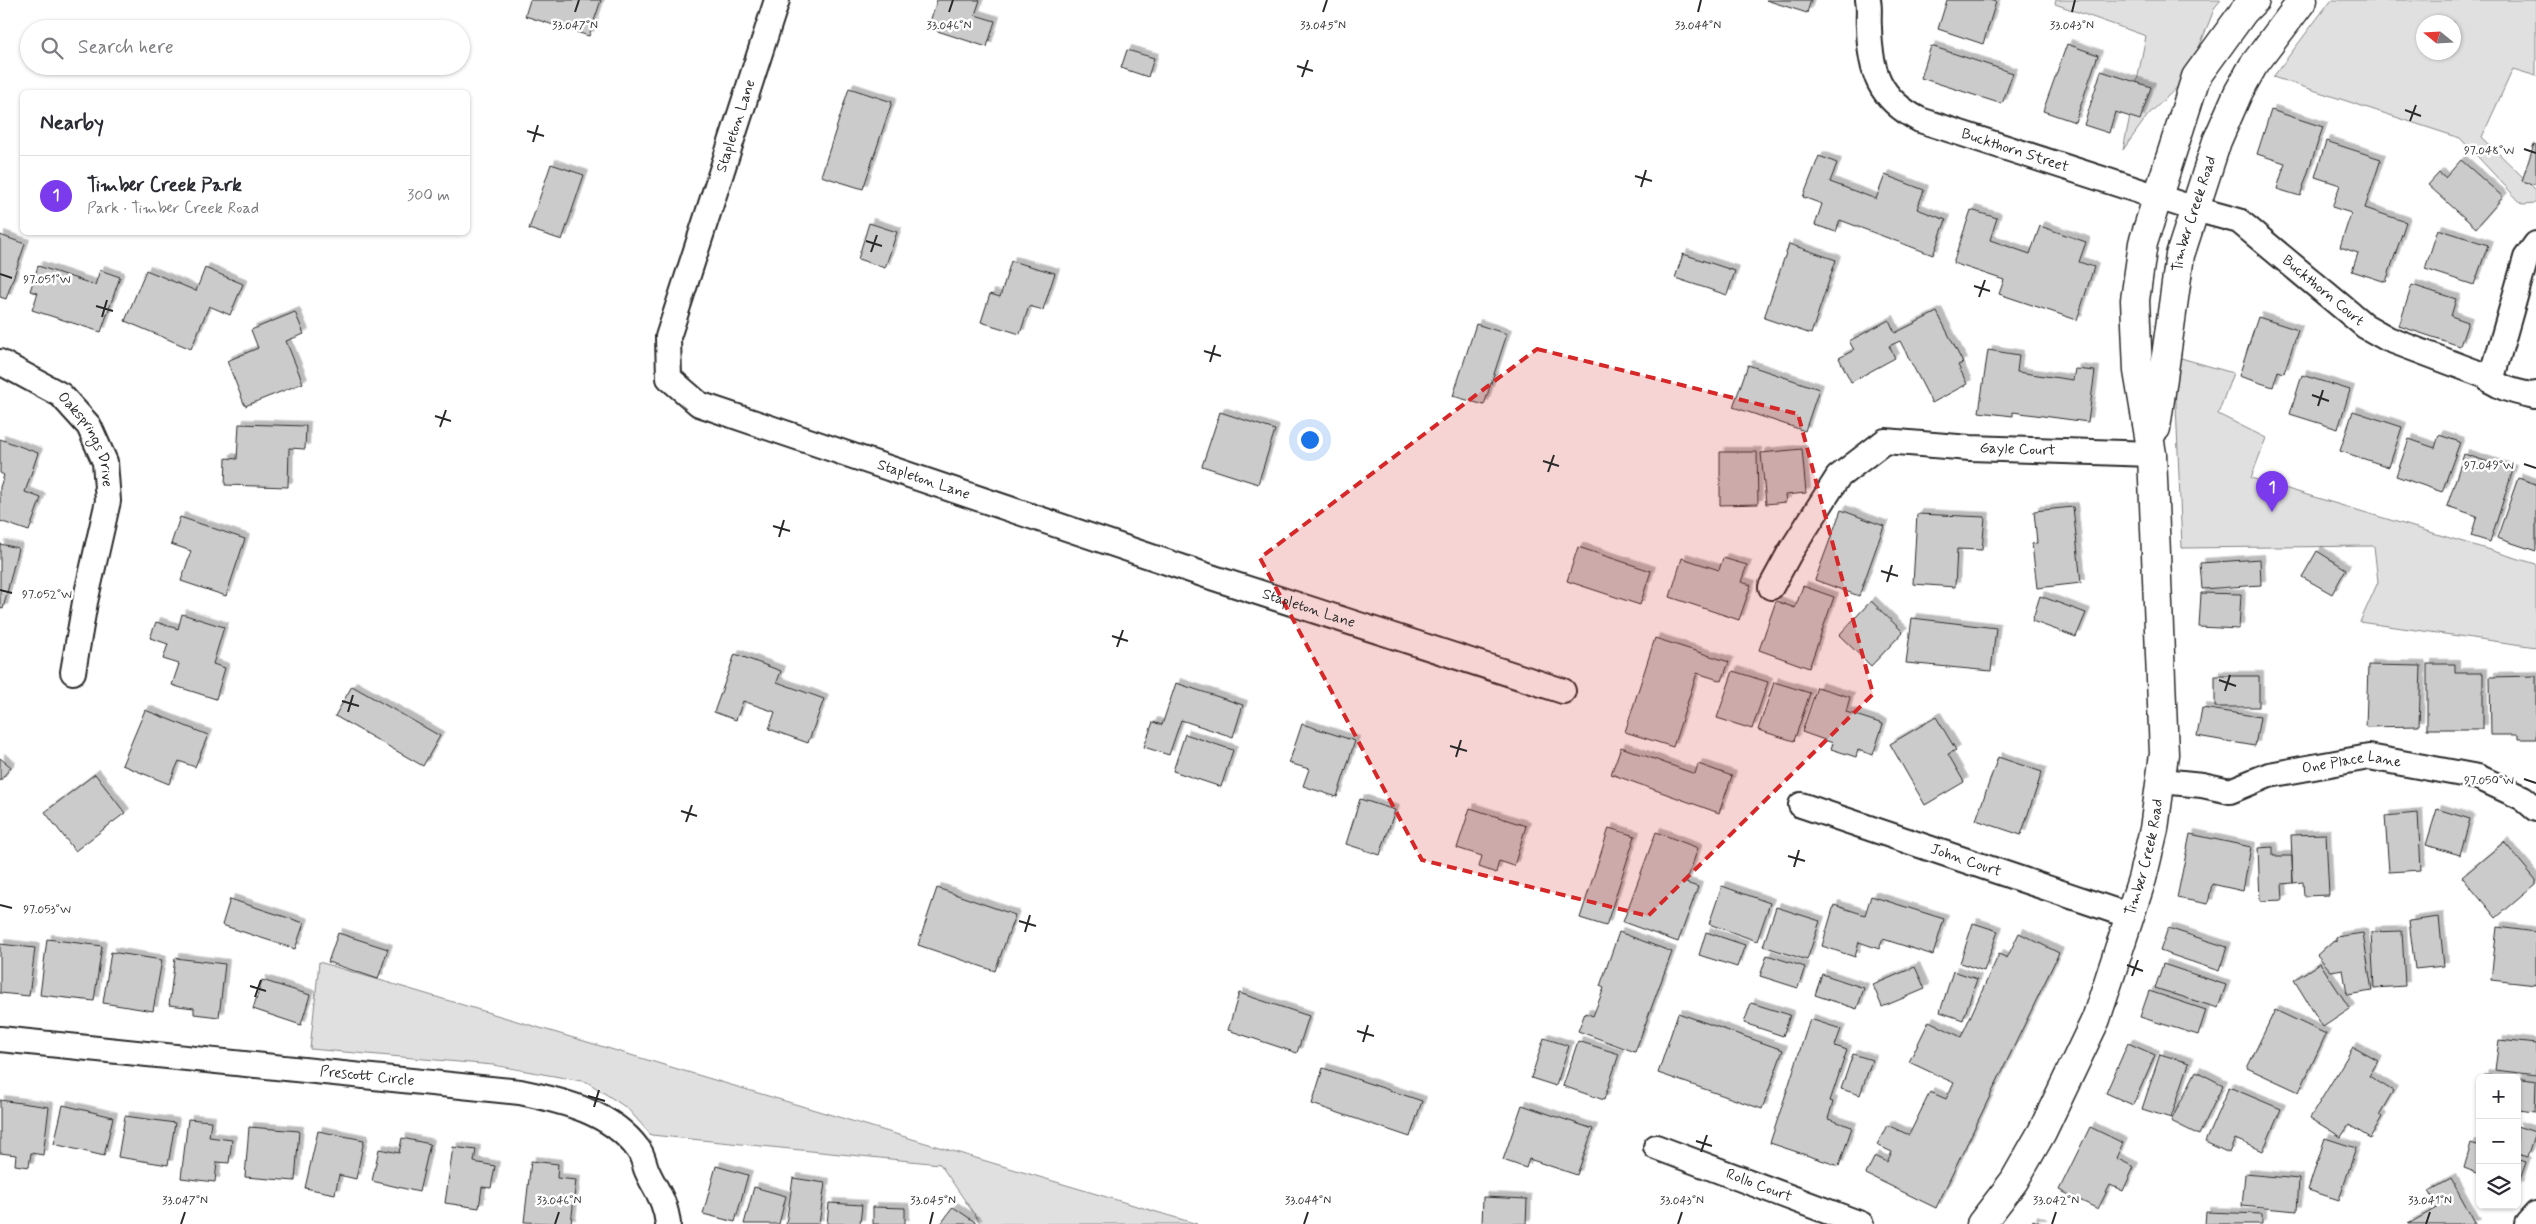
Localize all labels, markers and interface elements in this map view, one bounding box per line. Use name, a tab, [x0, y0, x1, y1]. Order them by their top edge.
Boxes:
north arrow	[2416, 15, 2461, 60]
text: 33.047°N	[552, 18, 598, 34]
text: 33.046°N	[926, 18, 972, 34]
text: 33.045°N	[1300, 18, 1346, 34]
text: 33.044°N	[1675, 18, 1721, 34]
text: 33.043°N	[2050, 18, 2094, 34]
search box	[20, 20, 470, 75]
icon: search	[38, 34, 66, 62]
text: Search here	[78, 35, 174, 60]
street label: Stapleton Lane	[712, 77, 761, 175]
text: Nearby	[40, 109, 104, 137]
street label: Buckthorn Street	[1959, 124, 2071, 177]
text: 97.048°W	[2464, 143, 2514, 159]
street label: Timber Creek Road	[2168, 154, 2221, 273]
text: Timber Creek Park	[87, 173, 242, 198]
text: 1	[52, 185, 60, 206]
text: 300 m	[407, 185, 450, 206]
text: Park · Timber Creek Road	[87, 198, 259, 219]
street label: Buckthorn Court	[2278, 251, 2368, 331]
text: 97.051°W	[23, 272, 71, 288]
street label: Oaksprings Drive	[53, 388, 117, 488]
your location	[1297, 427, 1323, 453]
street label: Gayle Court	[1979, 438, 2056, 461]
street label: Stapleton Lane	[875, 455, 973, 505]
text: 97.049°W	[2464, 458, 2514, 474]
pin: 1	[2256, 471, 2288, 512]
street label: Stapleton Lane	[1260, 584, 1358, 633]
text: 97.052°W	[22, 587, 72, 603]
street label: One Place Lane	[2300, 747, 2403, 779]
text: 97.050°W	[2464, 773, 2514, 789]
street label: Timber Creek Road	[2121, 798, 2168, 918]
street label: John Court	[1928, 839, 2004, 882]
text: 97.053°W	[23, 902, 71, 918]
street label: Prescott Circle	[319, 1062, 416, 1091]
map controls	[2476, 1074, 2521, 1209]
button: +	[2476, 1074, 2521, 1119]
button: −	[2476, 1119, 2521, 1164]
street label: Rollo Court	[1723, 1164, 1795, 1207]
button: layers	[2476, 1164, 2521, 1209]
text: 33.047°N	[162, 1193, 208, 1209]
text: 33.046°N	[536, 1193, 582, 1209]
text: 33.045°N	[910, 1193, 956, 1209]
text: 33.044°N	[1285, 1193, 1331, 1209]
text: 33.043°N	[1660, 1193, 1704, 1209]
text: 33.042°N	[2033, 1193, 2079, 1209]
text: 33.041°N	[2408, 1193, 2452, 1209]

